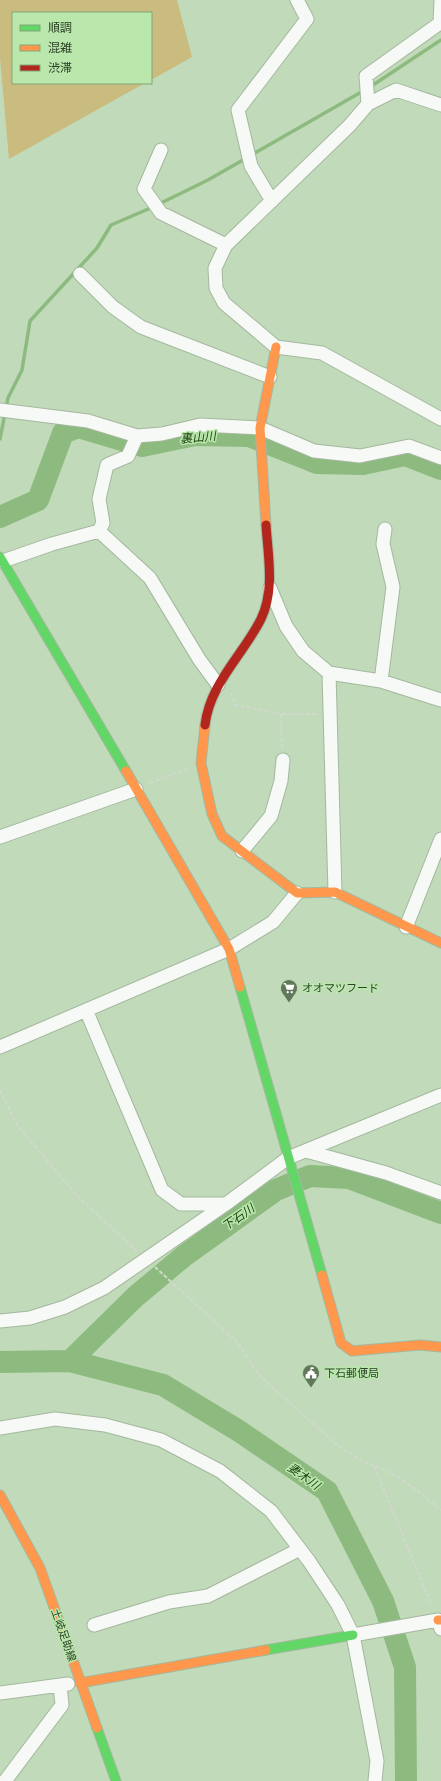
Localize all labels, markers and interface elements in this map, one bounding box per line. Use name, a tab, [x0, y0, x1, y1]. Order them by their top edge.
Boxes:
legend	[12, 12, 152, 84]
text: 順調	[48, 20, 72, 35]
text: 混雑	[48, 40, 72, 55]
text: 渋滞	[48, 60, 72, 75]
water label: 裏山川	[179, 428, 219, 446]
supermarket icon: オオマツフード	[279, 978, 299, 1003]
place label: オオマツフード	[302, 981, 379, 995]
water label: 下石川	[219, 1199, 259, 1233]
public building icon: 下石郵便局	[301, 1363, 321, 1388]
place label: 下石郵便局	[324, 1366, 379, 1380]
water label: 妻木川	[285, 1460, 325, 1494]
street label: 土岐足助線	[48, 1607, 80, 1663]

